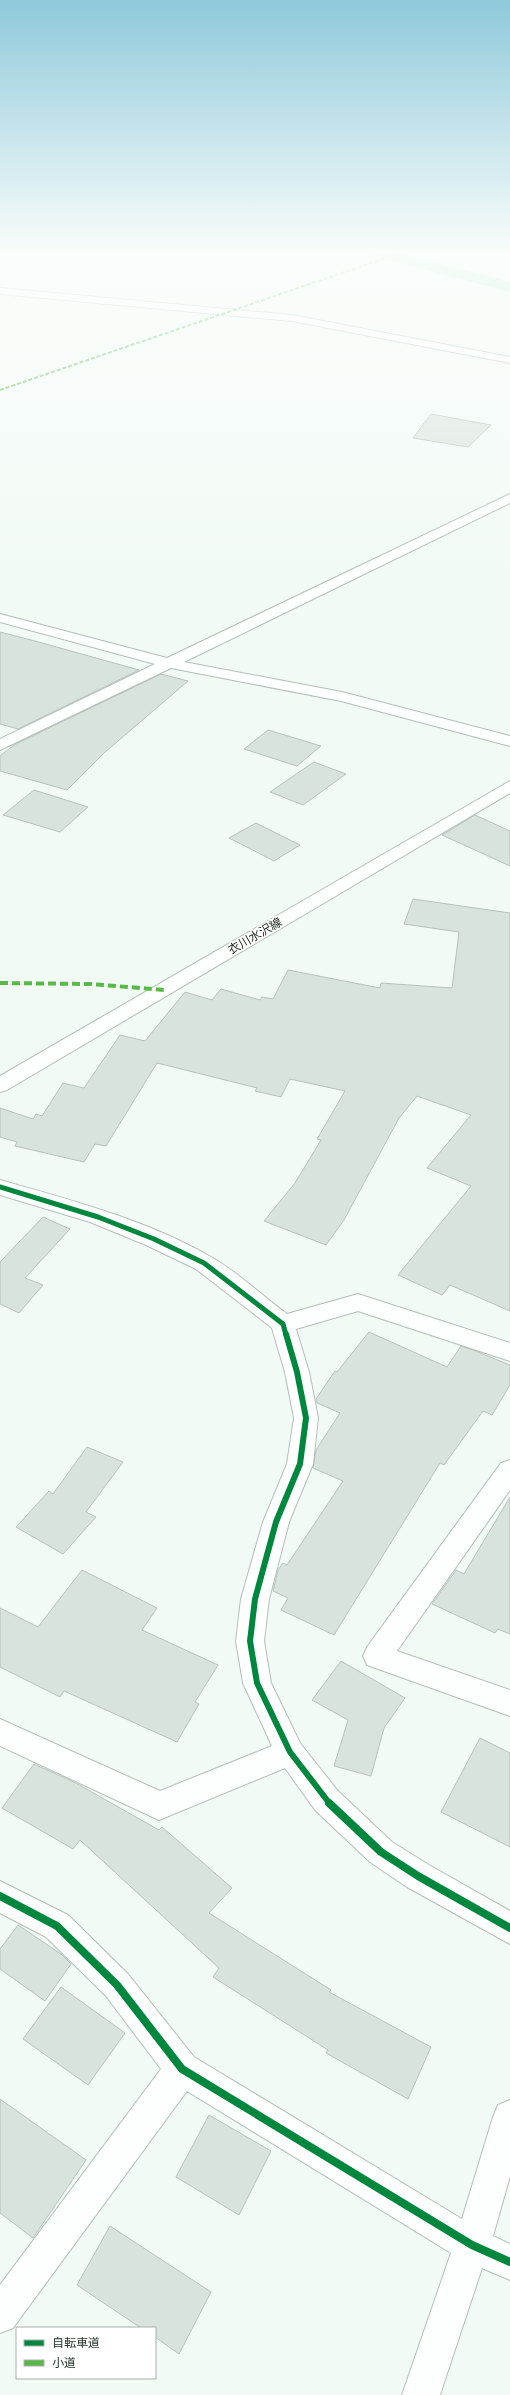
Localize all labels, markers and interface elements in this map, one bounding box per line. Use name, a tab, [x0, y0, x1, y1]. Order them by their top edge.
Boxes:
street label: 衣川水沢線	[225, 914, 284, 957]
legend	[16, 2327, 156, 2379]
text: 自転車道	[52, 2335, 100, 2350]
text: 小道	[52, 2355, 76, 2370]

